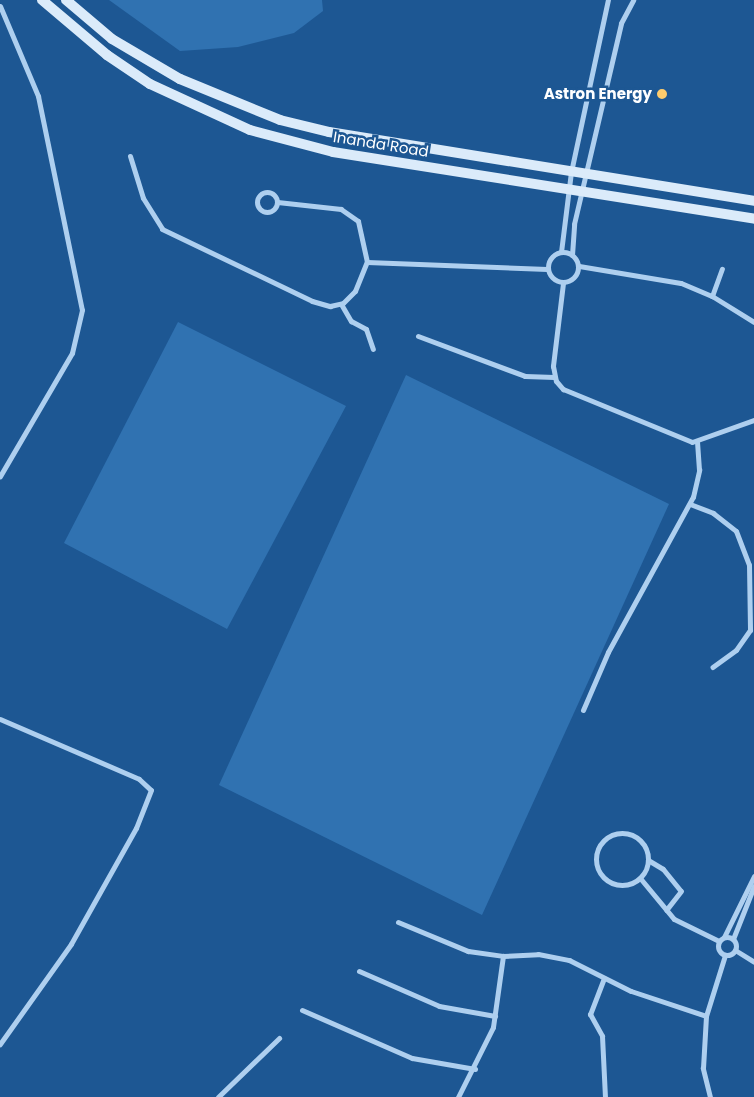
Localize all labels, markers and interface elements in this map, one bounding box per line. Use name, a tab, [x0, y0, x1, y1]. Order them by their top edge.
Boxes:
place label: Astron Energy	[544, 85, 652, 103]
marker: Astron Energy	[656, 88, 668, 100]
street label: Inanda Road	[332, 128, 430, 160]

